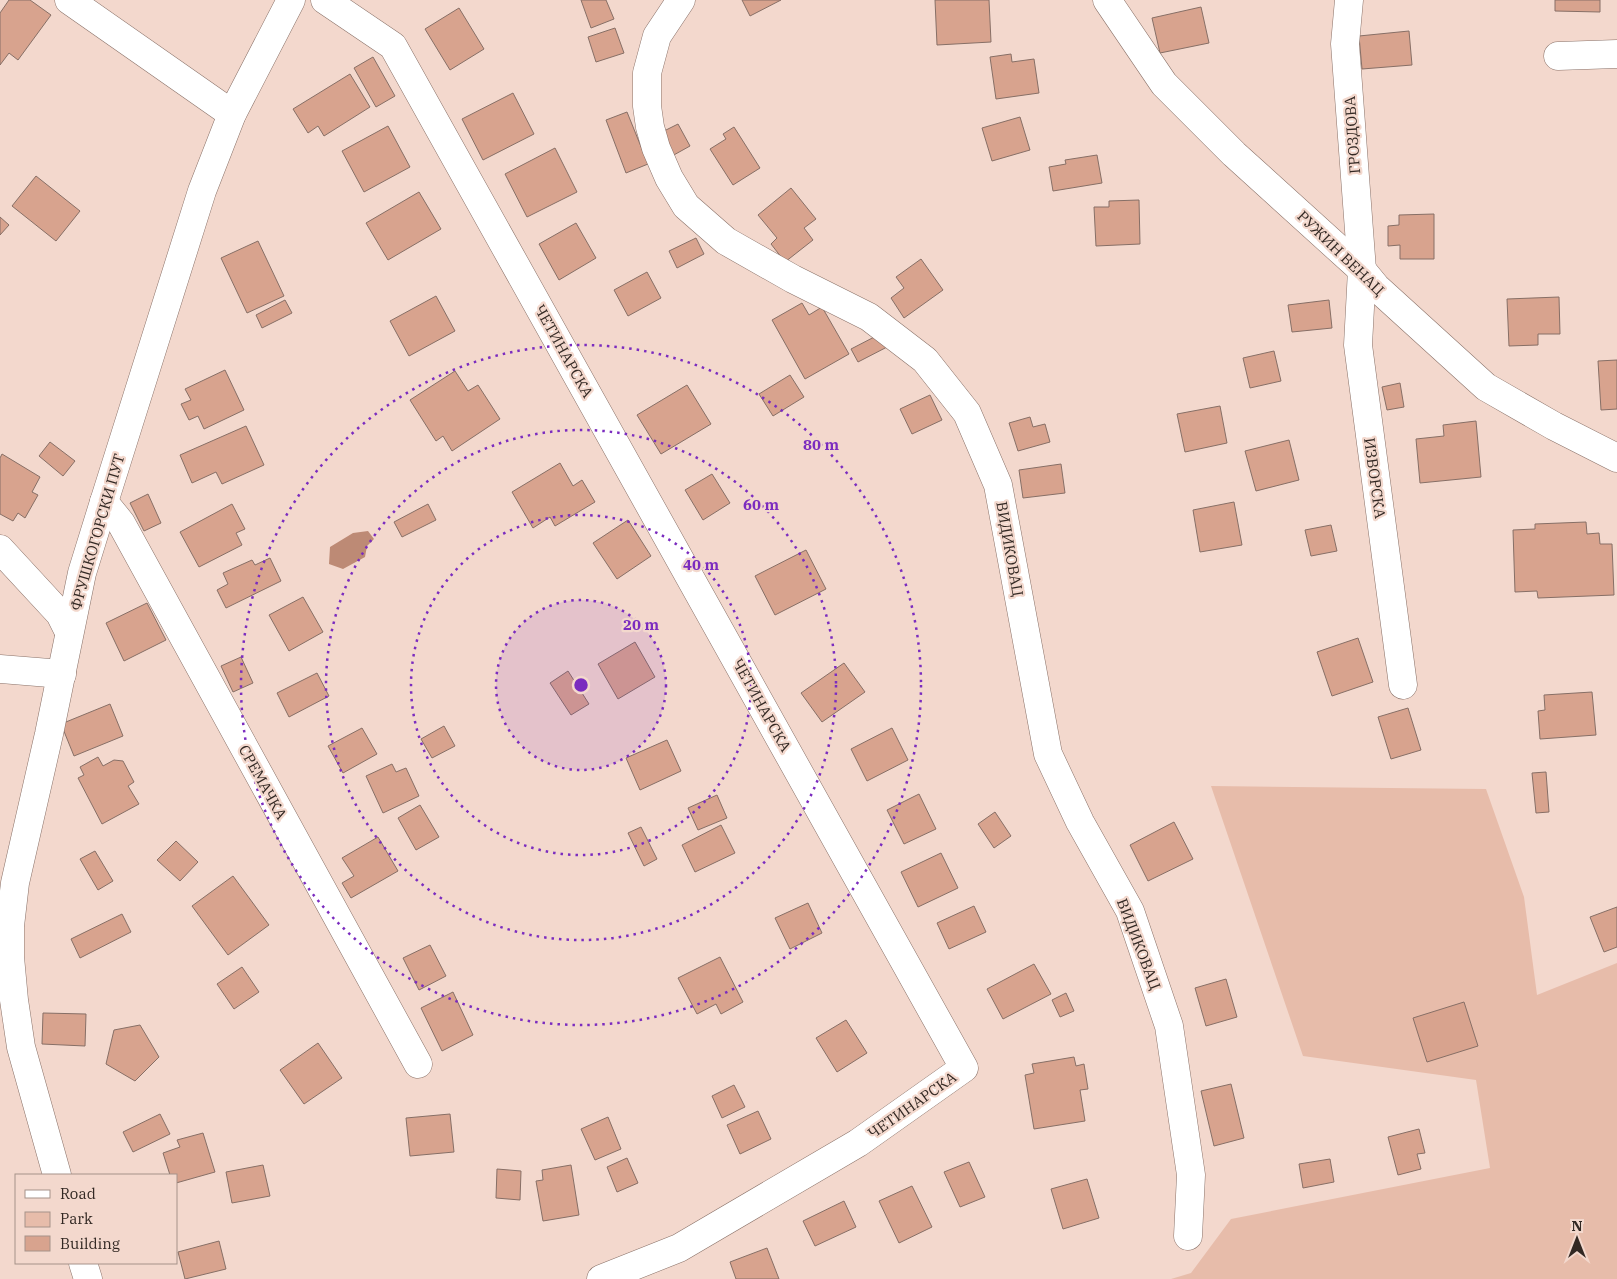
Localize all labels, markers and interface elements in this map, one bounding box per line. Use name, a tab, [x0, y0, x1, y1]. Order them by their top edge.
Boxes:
street label: ГРОЗДОВА	[1340, 95, 1364, 175]
street label: РУЖИН ВЕНАЦ	[1293, 207, 1389, 300]
street label: ЧЕТИНАРСКА	[530, 301, 598, 402]
text: 80 m	[803, 435, 839, 454]
street label: ИЗВОРСКА	[1360, 436, 1390, 520]
street label: ФРУШКОГОРСКИ ПУТ	[66, 451, 129, 613]
text: 60 m	[743, 495, 779, 514]
street label: ВИДИКОВАЦ	[992, 500, 1028, 598]
text: 40 m	[683, 555, 719, 574]
text: 20 m	[623, 615, 659, 634]
street label: ЧЕТИНАРСКА	[728, 655, 796, 756]
centre of rings	[572, 676, 590, 694]
street label: СРЕМАЧКА	[235, 741, 292, 823]
street label: ВИДИКОВАЦ	[1113, 896, 1165, 993]
street label: ЧЕТИНАРСКА	[864, 1067, 961, 1143]
legend	[15, 1174, 178, 1264]
text: Road	[60, 1184, 96, 1203]
text: Park	[60, 1209, 93, 1228]
north arrow	[1552, 1214, 1602, 1264]
text: N	[1571, 1217, 1583, 1235]
text: Building	[60, 1234, 120, 1253]

